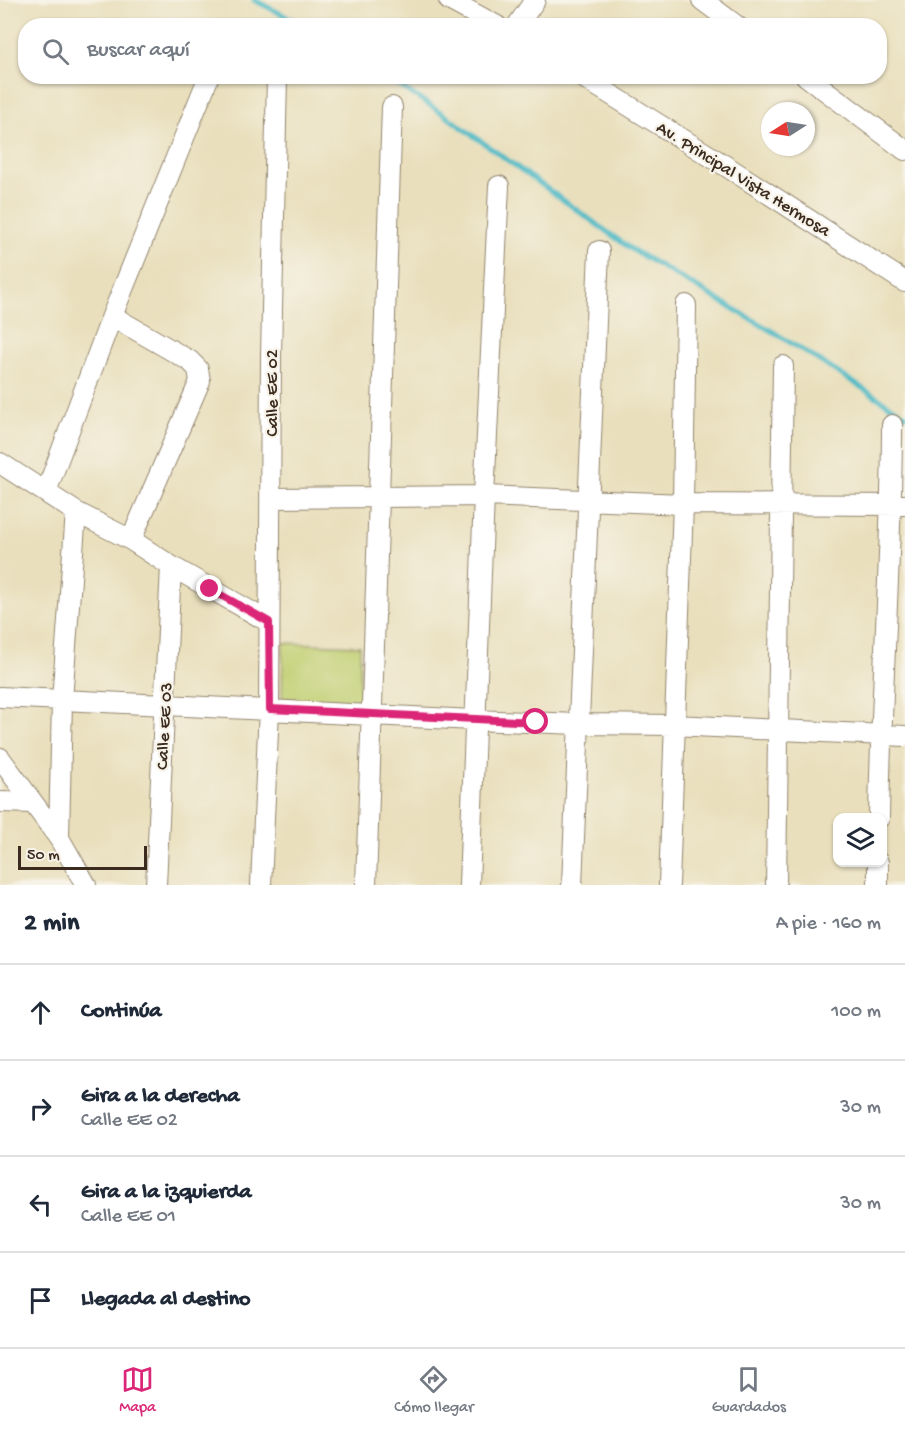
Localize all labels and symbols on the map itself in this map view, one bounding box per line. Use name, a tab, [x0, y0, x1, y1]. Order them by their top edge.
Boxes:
north arrow	[761, 102, 815, 156]
street label: Av. Principal Vista Hermosa	[652, 118, 834, 243]
street label: Calle EE 02	[263, 349, 284, 436]
route end	[196, 575, 222, 601]
street label: Calle EE 03	[153, 682, 178, 770]
route start	[522, 708, 548, 734]
scale bar	[18, 843, 147, 870]

